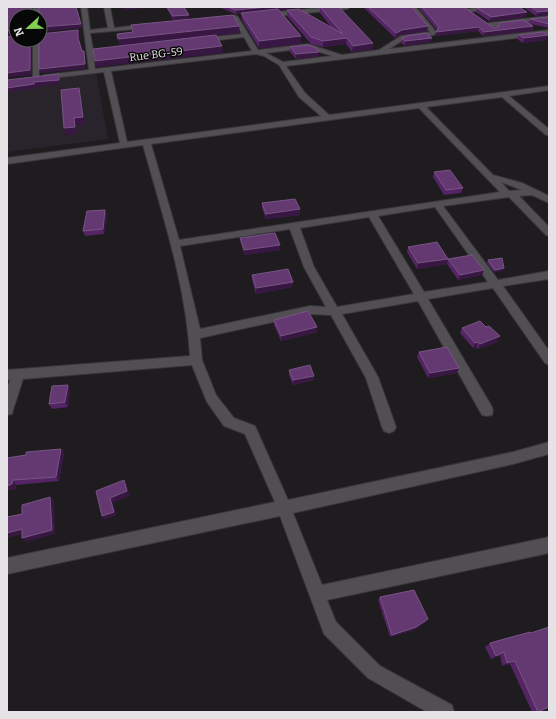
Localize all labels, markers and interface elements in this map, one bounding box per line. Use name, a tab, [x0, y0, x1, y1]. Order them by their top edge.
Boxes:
north arrow	[8, 8, 48, 48]
text: N	[11, 25, 27, 38]
street label: Rue BG-59	[128, 45, 184, 64]

